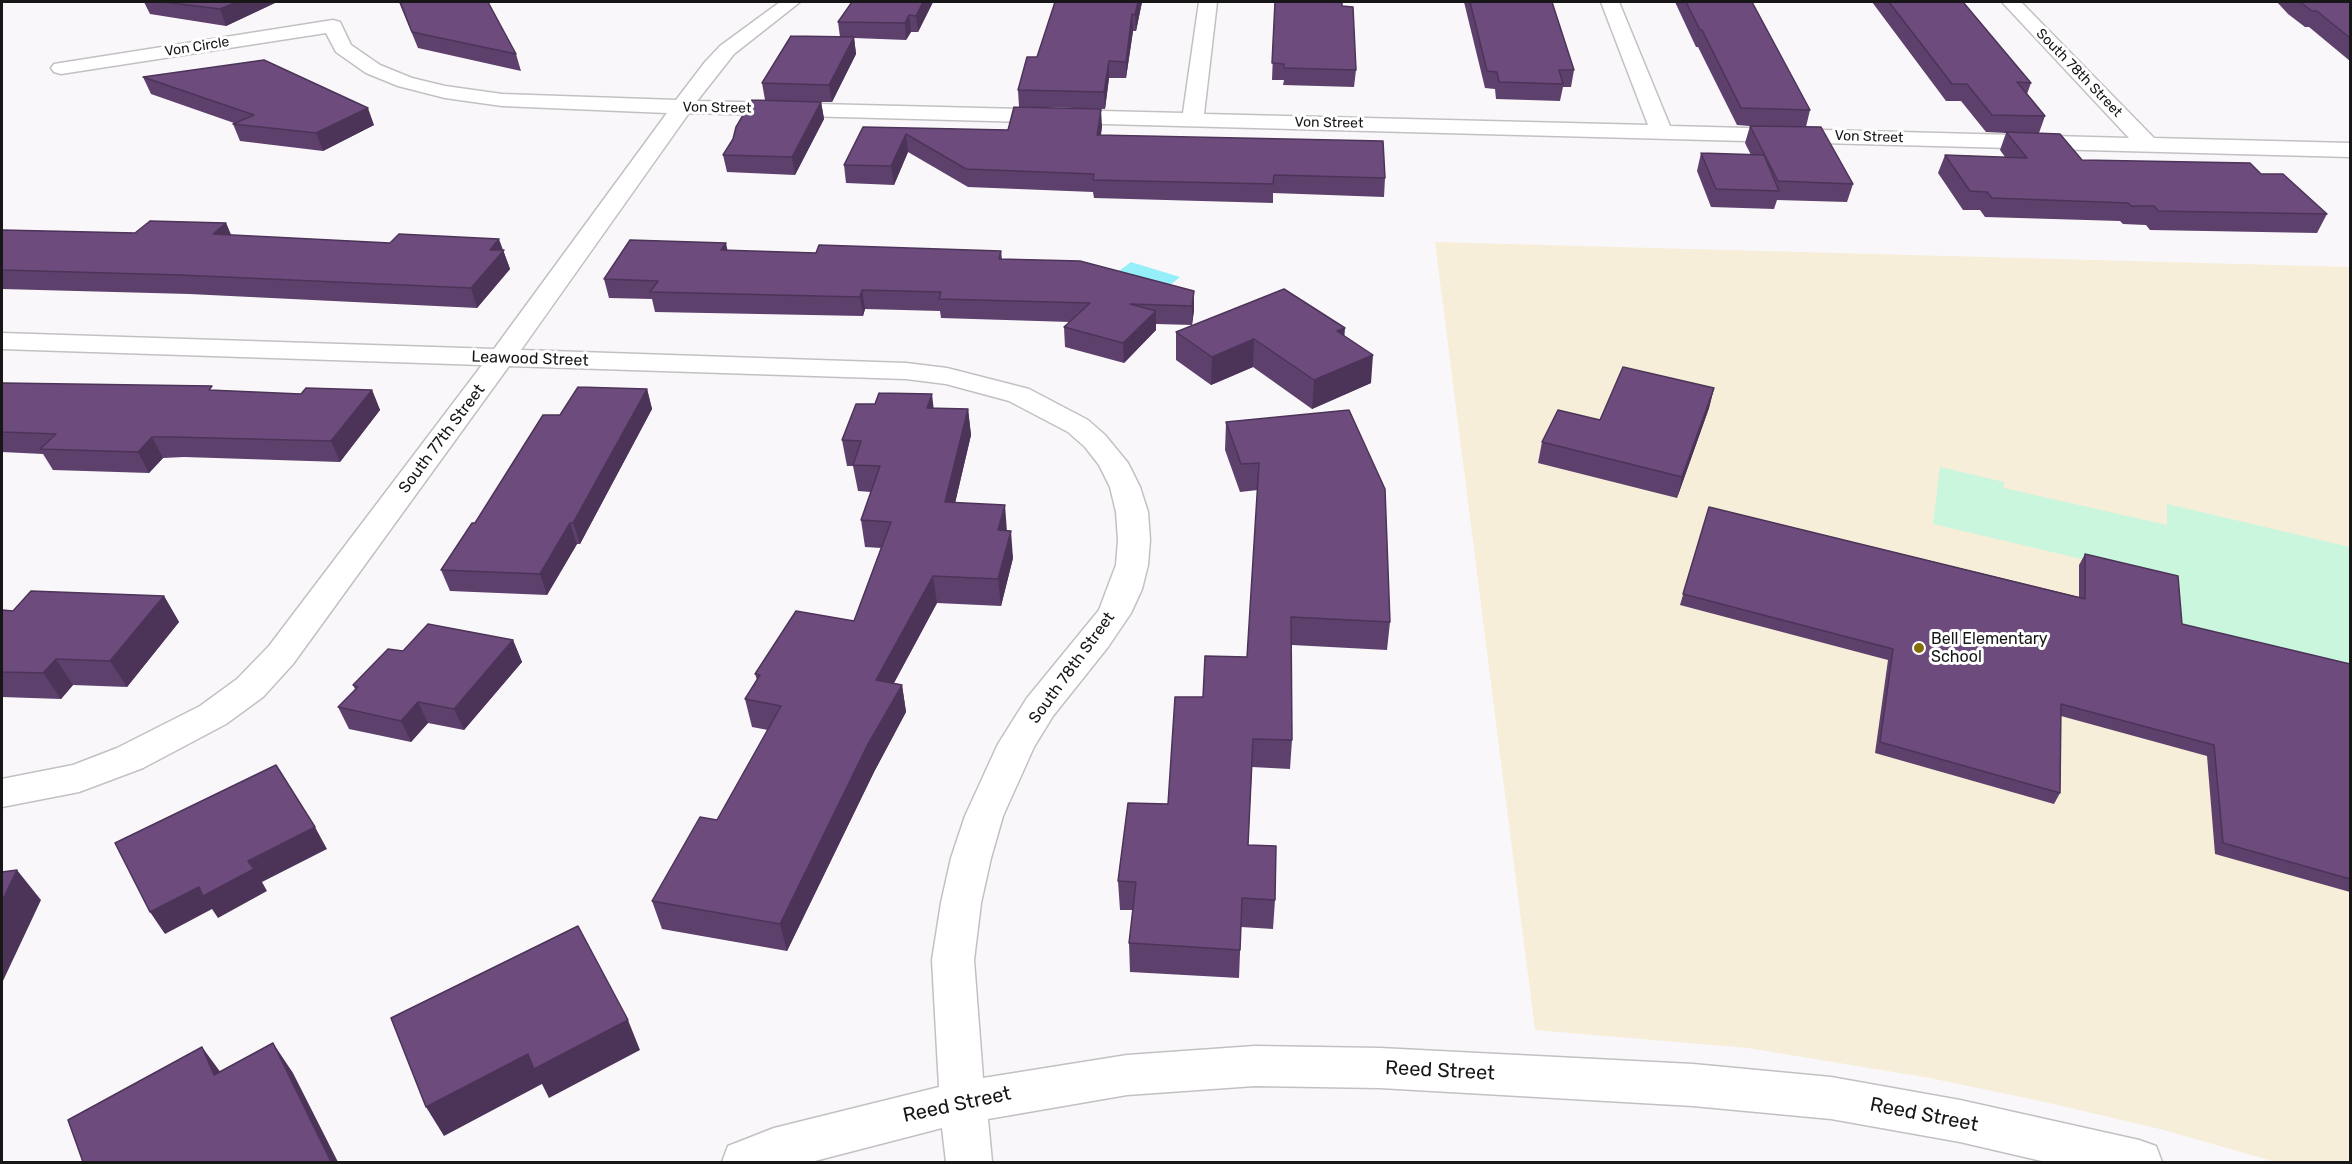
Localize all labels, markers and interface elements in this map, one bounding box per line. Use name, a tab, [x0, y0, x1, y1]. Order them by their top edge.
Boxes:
street label: South 78th Street	[2032, 25, 2126, 121]
street label: Von Circle	[163, 34, 231, 60]
street label: Von Street	[682, 99, 752, 117]
street label: Von Street	[1294, 114, 1364, 132]
street label: Von Street	[1834, 127, 1904, 147]
street label: Leawood Street	[471, 347, 589, 371]
street label: South 77th Street	[395, 381, 489, 497]
street label: South 78th Street	[1025, 608, 1119, 728]
place label: Bell Elementary School	[1931, 629, 2048, 667]
marker: Bell Elementary School	[1912, 641, 1926, 655]
street label: Reed Street	[1384, 1056, 1496, 1086]
street label: Reed Street	[901, 1082, 1013, 1128]
street label: Reed Street	[1868, 1093, 1980, 1137]

